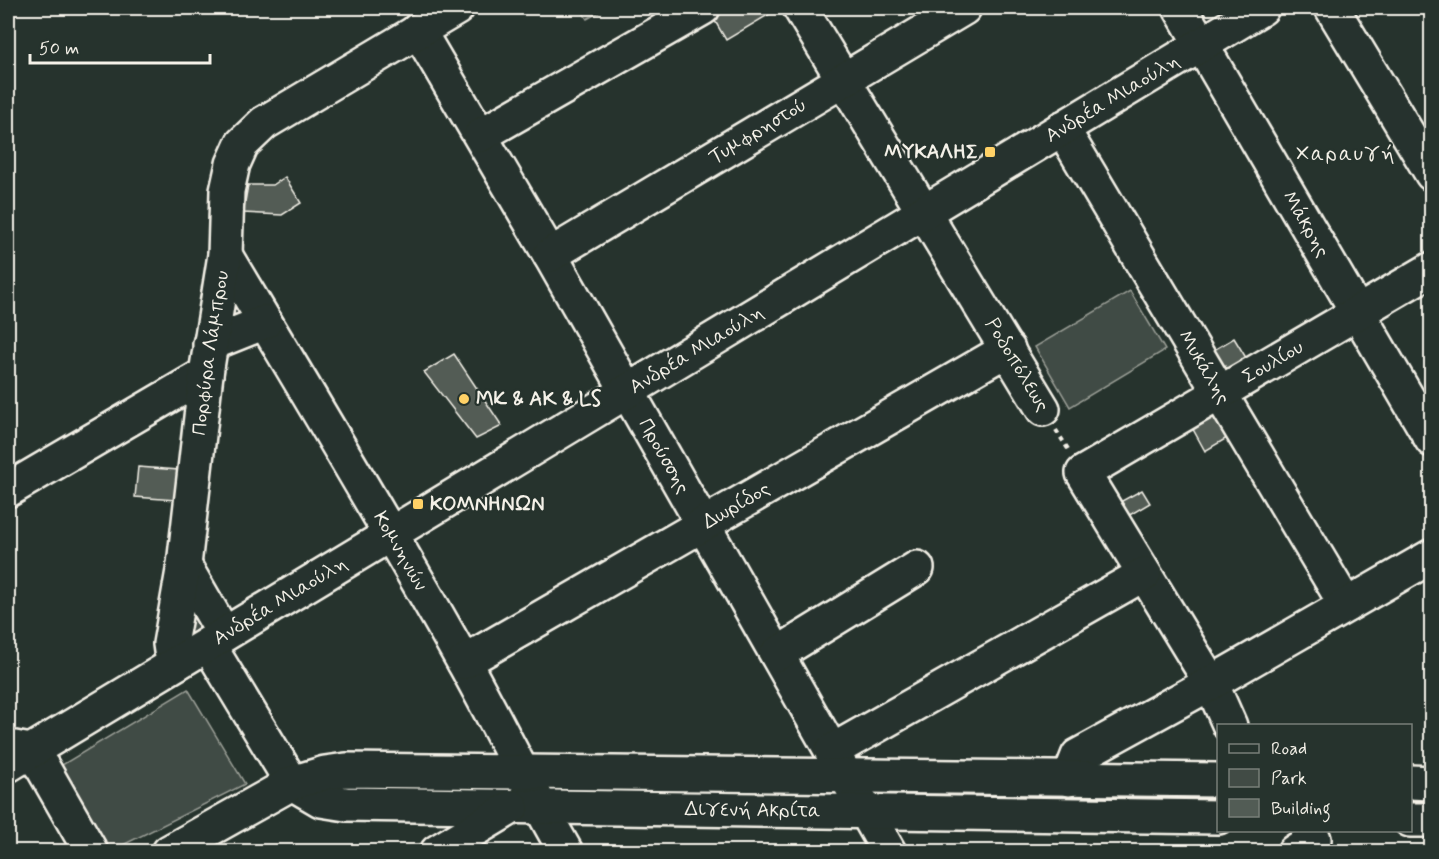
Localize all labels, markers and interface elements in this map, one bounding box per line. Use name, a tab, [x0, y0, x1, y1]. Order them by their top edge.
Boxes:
scale bar	[30, 27, 210, 65]
text: 50 m	[39, 37, 79, 61]
street label: Ανδρέα Μιαούλη	[1040, 47, 1185, 149]
street label: Τυμφρηστού	[704, 91, 812, 171]
place label: ΜΥΚΑΛΗΣ	[884, 139, 978, 166]
district label: Χαραυγή	[1296, 140, 1396, 168]
marker: ΜΥΚΑΛΗΣ	[983, 145, 997, 159]
street label: Μάκρης	[1276, 186, 1336, 263]
street label: Πορφύρα Λάμπρου	[186, 269, 236, 437]
street label: Ανδρέα Μιαούλη	[624, 299, 768, 400]
street label: Ροδοπόλεως	[979, 313, 1056, 417]
street label: Μυκάλης	[1172, 325, 1237, 409]
street label: Σουλίου	[1238, 334, 1308, 390]
place label: MK & AK & LS	[476, 386, 602, 413]
marker: MK & AK & LS	[457, 392, 471, 406]
street label: Προύσσης	[632, 413, 696, 499]
street label: Δωρίδος	[697, 475, 775, 536]
place label: ΚΟΜΝΗΝΩΝ	[430, 491, 545, 518]
marker: ΚΟΜΝΗΝΩΝ	[411, 497, 425, 511]
street label: Κομνηνών	[367, 506, 434, 596]
street label: Ανδρέα Μιαούλη	[208, 550, 352, 652]
legend	[1217, 724, 1412, 832]
text: Road	[1271, 737, 1307, 761]
text: Park	[1271, 767, 1307, 791]
street label: Διγενή Ακρίτα	[685, 796, 821, 825]
text: Building	[1271, 797, 1331, 823]

